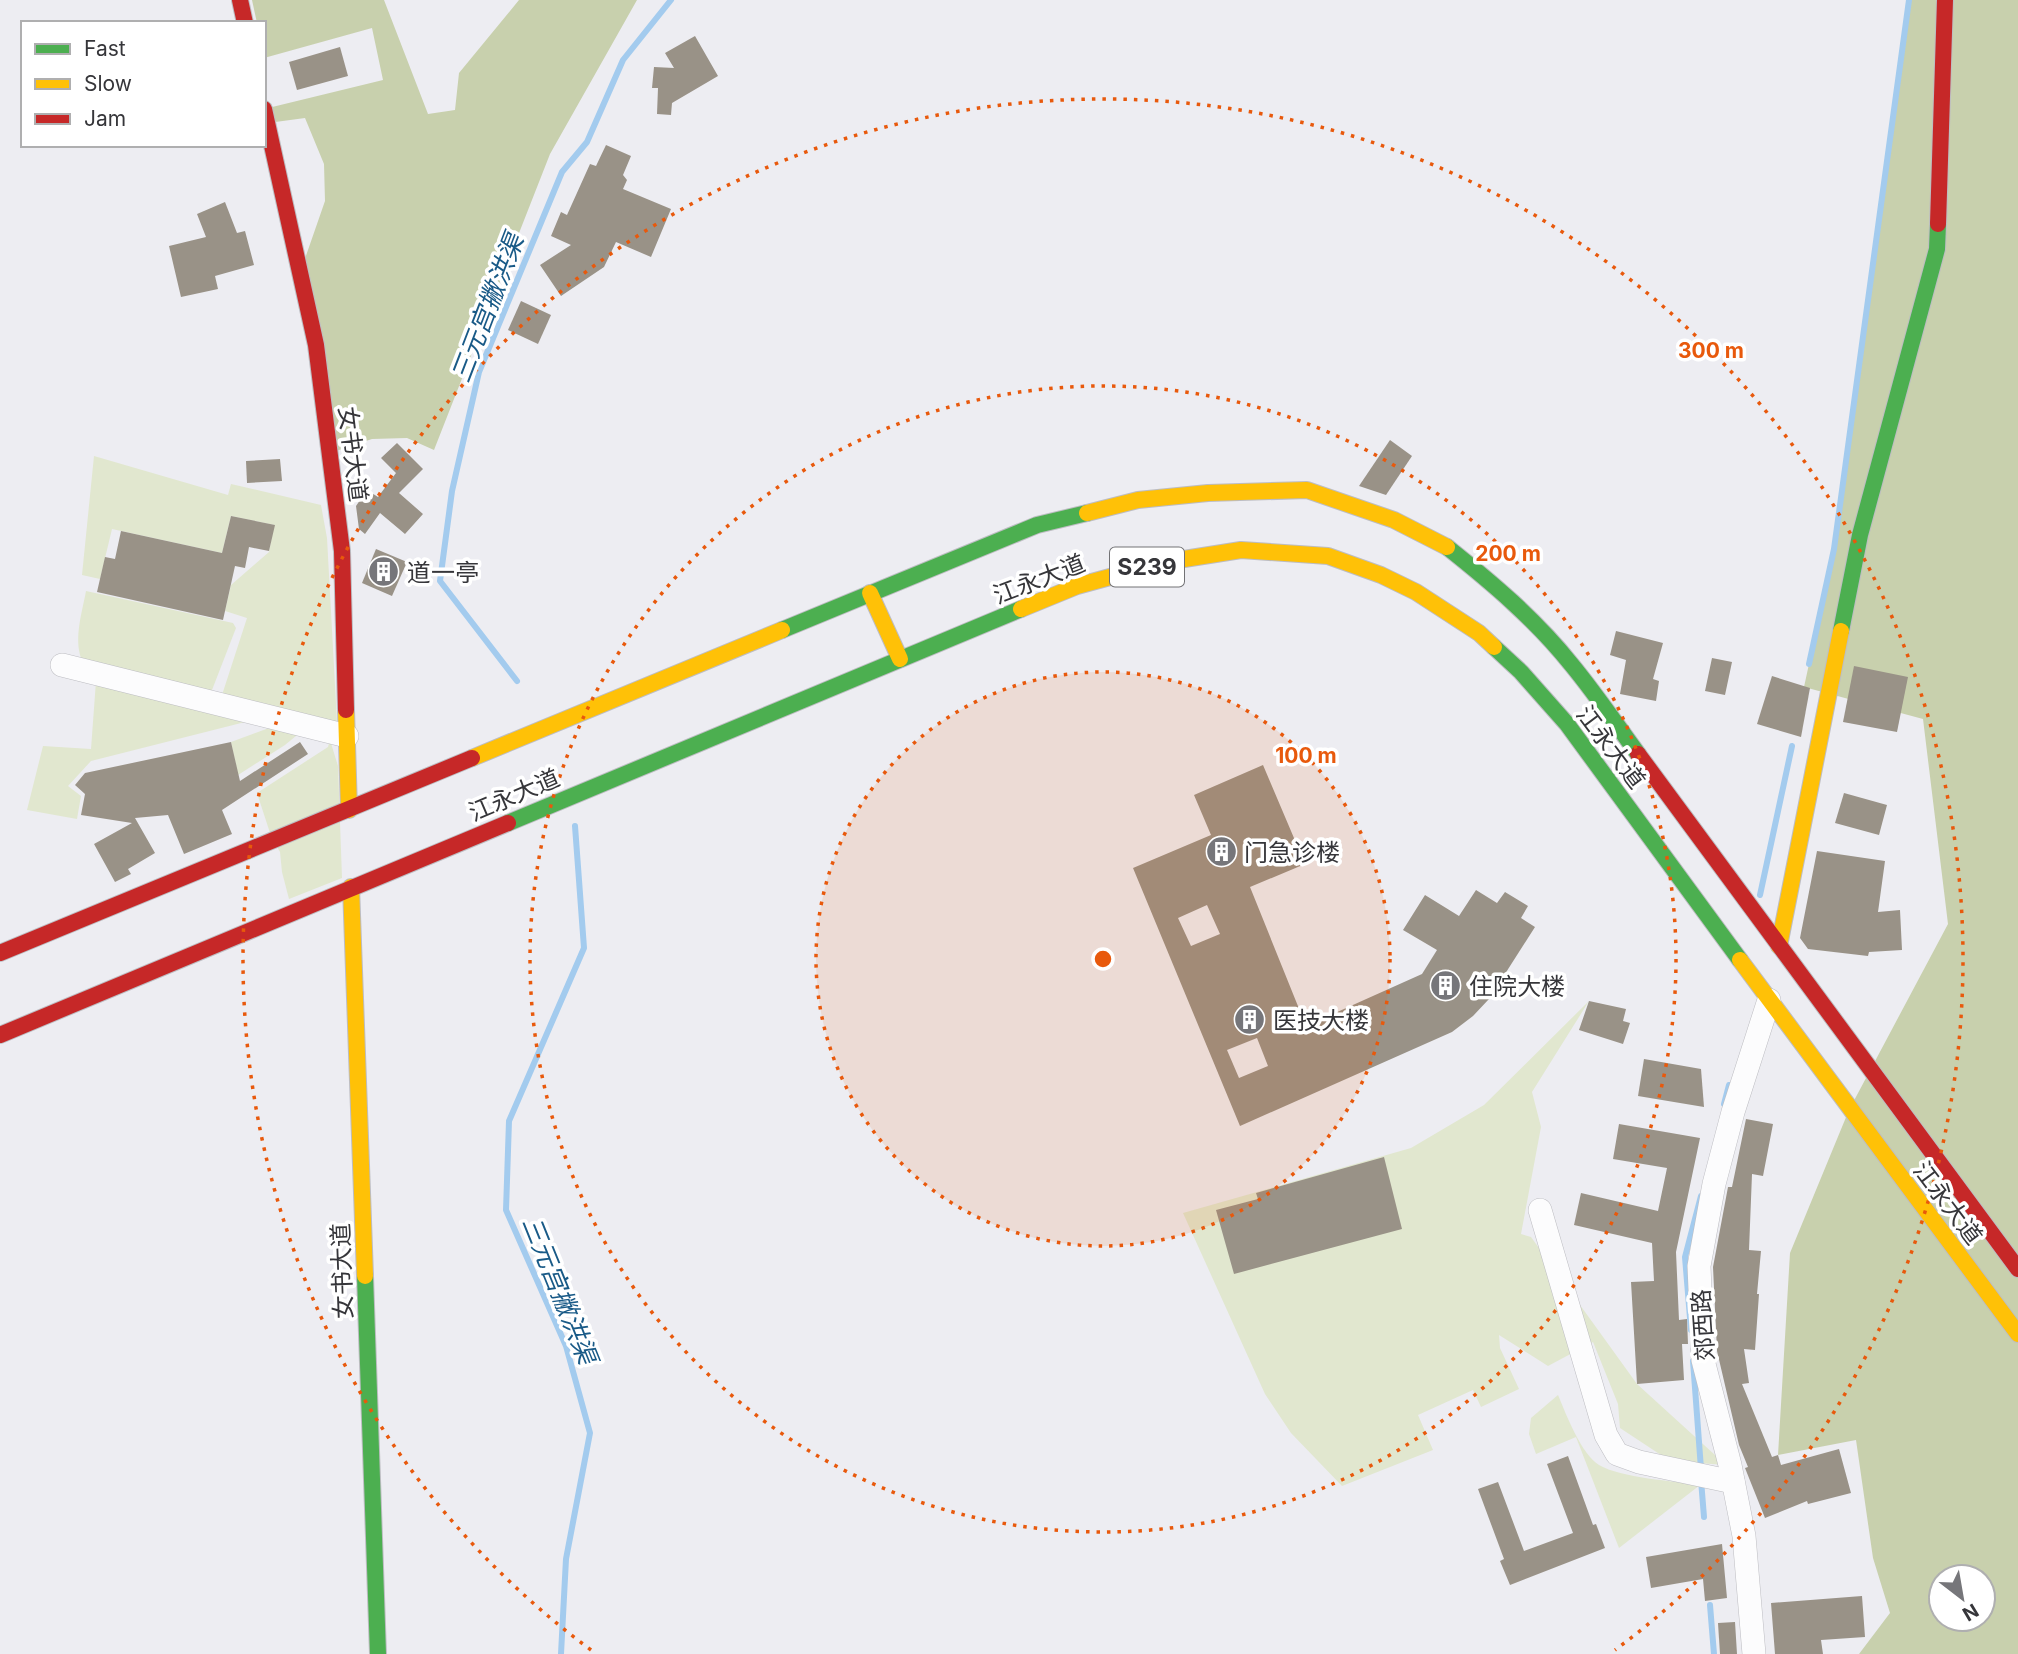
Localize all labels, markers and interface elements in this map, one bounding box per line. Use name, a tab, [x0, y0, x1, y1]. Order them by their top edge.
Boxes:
legend	[21, 21, 266, 147]
text: Fast	[84, 36, 126, 61]
text: Slow	[84, 71, 132, 96]
text: Jam	[84, 106, 126, 131]
water label: 三元宫撇洪渠	[445, 226, 531, 386]
text: 300 m	[1678, 338, 1744, 363]
street label: 女书大道	[333, 405, 373, 503]
text: 200 m	[1475, 541, 1541, 566]
street label: 江永大道	[989, 548, 1089, 610]
road number: S239	[1110, 548, 1184, 586]
building icon: 道一亭	[367, 555, 401, 589]
place label: 道一亭	[407, 558, 479, 587]
street label: 江永大道	[1571, 700, 1651, 794]
text: 100 m	[1275, 743, 1337, 768]
street label: 江永大道	[464, 763, 564, 827]
building icon: 门急诊楼	[1204, 835, 1238, 869]
place label: 门急诊楼	[1244, 838, 1340, 867]
centre of rings	[1091, 947, 1115, 971]
building icon: 住院大楼	[1429, 969, 1463, 1003]
place label: 住院大楼	[1469, 972, 1565, 1001]
building icon: 医技大楼	[1233, 1003, 1267, 1037]
place label: 医技大楼	[1273, 1006, 1369, 1035]
street label: 江永大道	[1908, 1156, 1988, 1250]
water label: 三元宫撇洪渠	[516, 1212, 605, 1372]
street label: 女书大道	[326, 1223, 358, 1319]
street label: 郊西路	[1686, 1288, 1720, 1362]
north arrow	[1927, 1563, 1997, 1633]
text: N	[1958, 1599, 1983, 1626]

